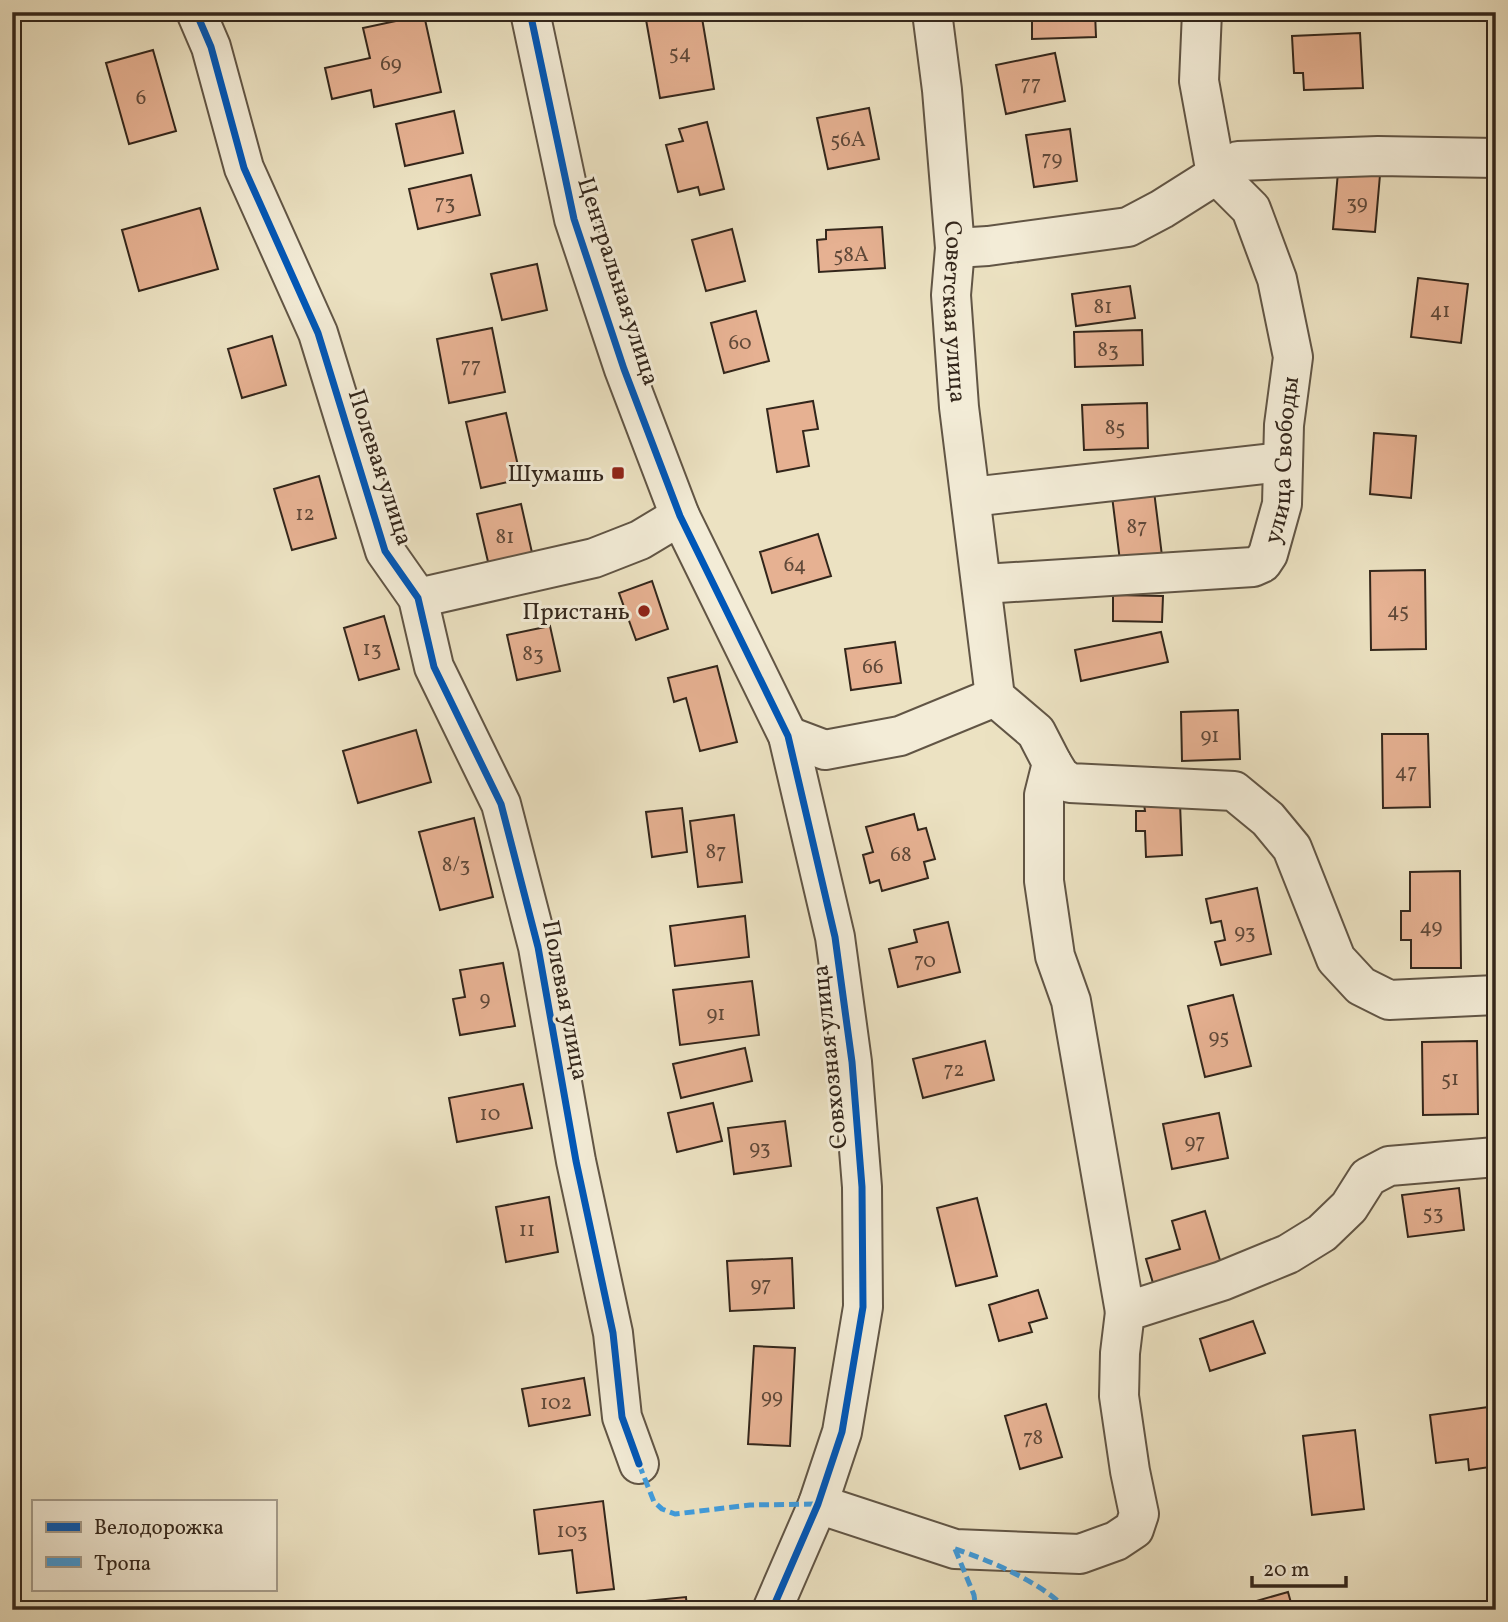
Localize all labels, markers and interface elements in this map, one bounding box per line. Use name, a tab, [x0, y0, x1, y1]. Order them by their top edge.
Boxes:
house number: 54	[669, 39, 691, 68]
house number: 69	[380, 50, 402, 79]
house number: 77	[1021, 70, 1041, 99]
house number: 6	[136, 84, 146, 113]
house number: 56А	[830, 126, 866, 155]
house number: 79	[1042, 145, 1063, 174]
street label: Центральная улица	[567, 173, 667, 390]
house number: 73	[435, 189, 455, 218]
house number: 39	[1346, 189, 1368, 218]
street label: Советская улица	[932, 219, 974, 404]
house number: 58А	[833, 241, 869, 270]
house number: 81	[1094, 293, 1112, 322]
house number: 41	[1430, 297, 1450, 326]
house number: 60	[728, 329, 752, 358]
house number: 83	[1097, 336, 1119, 365]
house number: 77	[461, 352, 481, 381]
street label: улица Свободы	[1257, 374, 1309, 548]
street label: Полевая улица	[338, 385, 420, 550]
house number: 85	[1105, 414, 1125, 443]
place label: Шумашь	[508, 458, 604, 492]
marker: Шумашь	[610, 465, 626, 481]
house number: 12	[295, 500, 315, 529]
house number: 87	[1127, 513, 1147, 542]
house number: 81	[496, 523, 514, 552]
house number: 64	[784, 551, 806, 580]
place label: Пристань	[522, 596, 630, 630]
house number: 45	[1387, 597, 1409, 626]
marker: Пристань	[636, 603, 652, 619]
house number: 13	[363, 635, 381, 664]
house number: 83	[522, 640, 544, 669]
house number: 66	[862, 653, 884, 682]
house number: 91	[1200, 722, 1220, 751]
house number: 47	[1395, 758, 1417, 787]
house number: 87	[706, 838, 726, 867]
house number: 68	[890, 841, 912, 870]
house number: 8/3	[442, 851, 470, 880]
house number: 49	[1420, 913, 1443, 942]
street label: Полевая улица	[532, 917, 596, 1083]
house number: 93	[1234, 918, 1256, 947]
house number: 70	[914, 947, 936, 976]
street label: Совхозная улица	[804, 963, 858, 1151]
house number: 9	[480, 985, 491, 1014]
house number: 91	[706, 1000, 726, 1029]
house number: 95	[1209, 1023, 1229, 1052]
house number: 72	[943, 1056, 965, 1085]
house number: 51	[1441, 1065, 1459, 1094]
house number: 10	[480, 1100, 500, 1129]
house number: 97	[1184, 1128, 1206, 1157]
house number: 93	[749, 1134, 771, 1163]
house number: 53	[1423, 1199, 1443, 1228]
house number: 11	[519, 1216, 535, 1245]
house number: 97	[750, 1271, 772, 1300]
house number: 99	[761, 1383, 783, 1412]
house number: 102	[540, 1389, 572, 1418]
house number: 78	[1023, 1424, 1043, 1453]
legend	[32, 1500, 276, 1590]
text: Велодорожка	[94, 1514, 224, 1543]
house number: 103	[557, 1517, 588, 1546]
scale bar	[1252, 1545, 1347, 1589]
text: Тропа	[94, 1550, 151, 1579]
text: 20 m	[1263, 1556, 1309, 1585]

